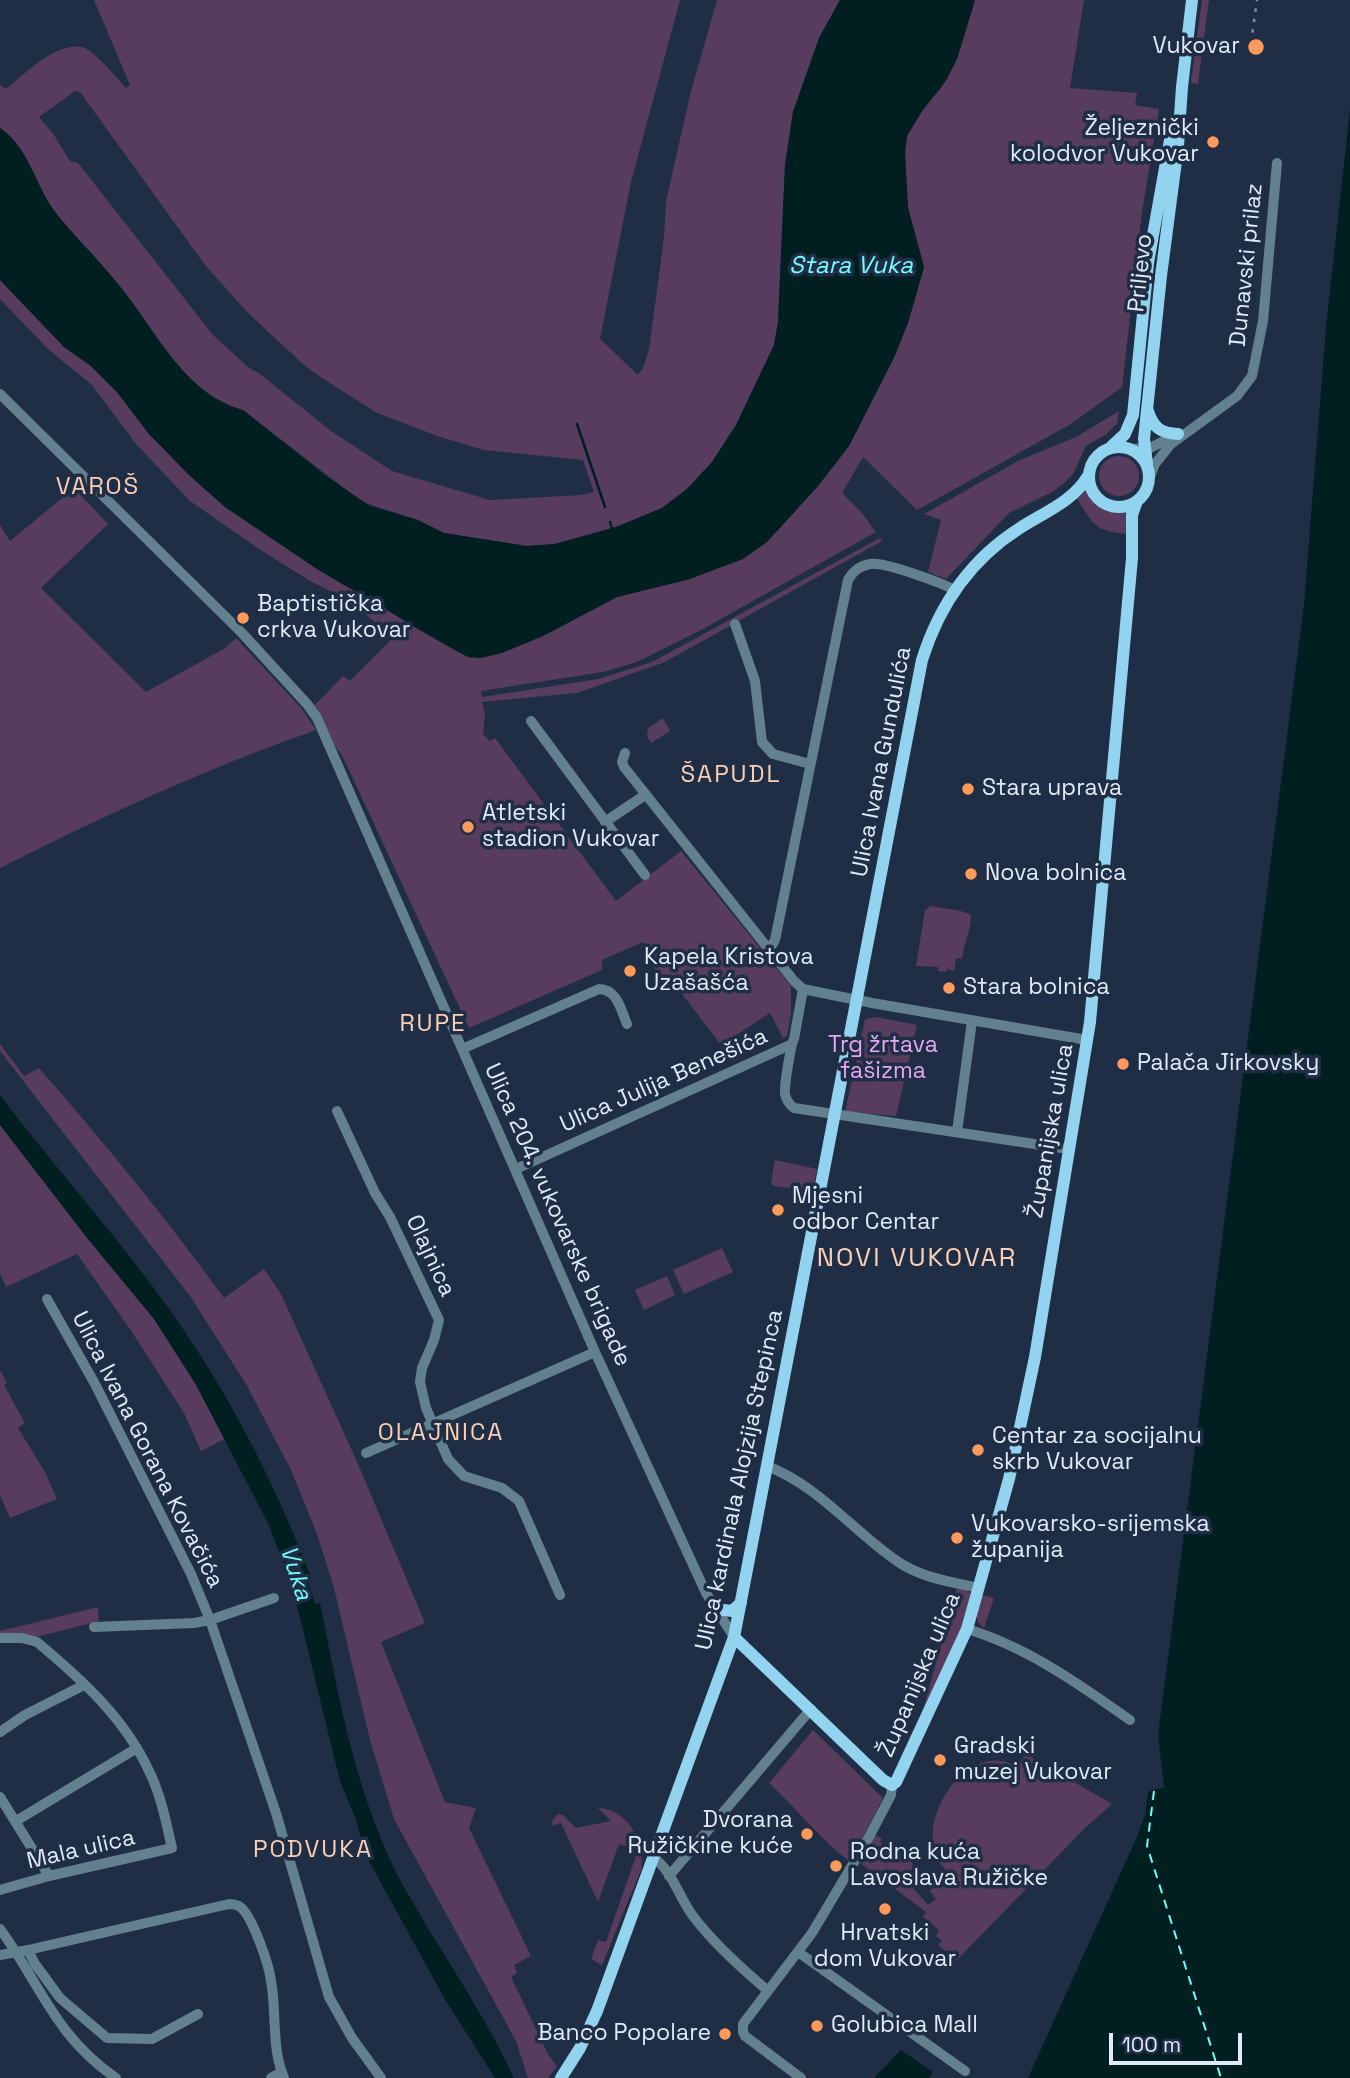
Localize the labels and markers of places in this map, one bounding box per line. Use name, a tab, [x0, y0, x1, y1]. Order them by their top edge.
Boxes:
place label: Vukovar	[1152, 33, 1240, 61]
marker: Vukovar	[1246, 37, 1266, 57]
place label: Željeznički kolodvor Vukovar	[1010, 115, 1199, 169]
marker: Željeznički kolodvor Vukovar	[1205, 134, 1221, 150]
place label: Baptistička crkva Vukovar	[257, 591, 411, 645]
marker: Baptistička crkva Vukovar	[235, 610, 251, 626]
place label: Stara uprava	[982, 775, 1122, 803]
marker: Stara uprava	[960, 781, 976, 797]
place label: Atletski stadion Vukovar	[482, 800, 660, 854]
marker: Atletski stadion Vukovar	[460, 819, 476, 835]
place label: Nova bolnica	[985, 860, 1127, 888]
marker: Nova bolnica	[963, 866, 979, 882]
place label: Kapela Kristova Uzašašća	[644, 944, 814, 998]
marker: Kapela Kristova Uzašašća	[622, 963, 638, 979]
place label: Stara bolnica	[963, 974, 1110, 1002]
marker: Stara bolnica	[941, 980, 957, 996]
place label: Palača Jirkovsky	[1137, 1050, 1319, 1078]
marker: Palača Jirkovsky	[1115, 1056, 1131, 1072]
place label: Mjesni odbor Centar	[792, 1183, 939, 1237]
marker: Mjesni odbor Centar	[770, 1202, 786, 1218]
place label: Centar za socijalnu skrb Vukovar	[992, 1423, 1202, 1477]
marker: Centar za socijalnu skrb Vukovar	[970, 1442, 986, 1458]
place label: Vukovarsko-srijemska županija	[971, 1511, 1210, 1565]
marker: Vukovarsko-srijemska županija	[949, 1530, 965, 1546]
place label: Gradski muzej Vukovar	[954, 1733, 1112, 1787]
marker: Gradski muzej Vukovar	[932, 1752, 948, 1768]
place label: Dvorana Ružičkine kuće	[628, 1807, 793, 1861]
marker: Dvorana Ružičkine kuće	[799, 1826, 815, 1842]
place label: Rodna kuća Lavoslava Ružičke	[850, 1839, 1048, 1893]
marker: Rodna kuća Lavoslava Ružičke	[828, 1858, 844, 1874]
marker: Hrvatski dom Vukovar	[877, 1901, 893, 1917]
place label: Hrvatski dom Vukovar	[814, 1920, 956, 1974]
place label: Golubica Mall	[831, 2012, 978, 2040]
marker: Golubica Mall	[809, 2018, 825, 2034]
place label: Banco Popolare	[537, 2020, 711, 2048]
marker: Banco Popolare	[717, 2026, 733, 2042]

